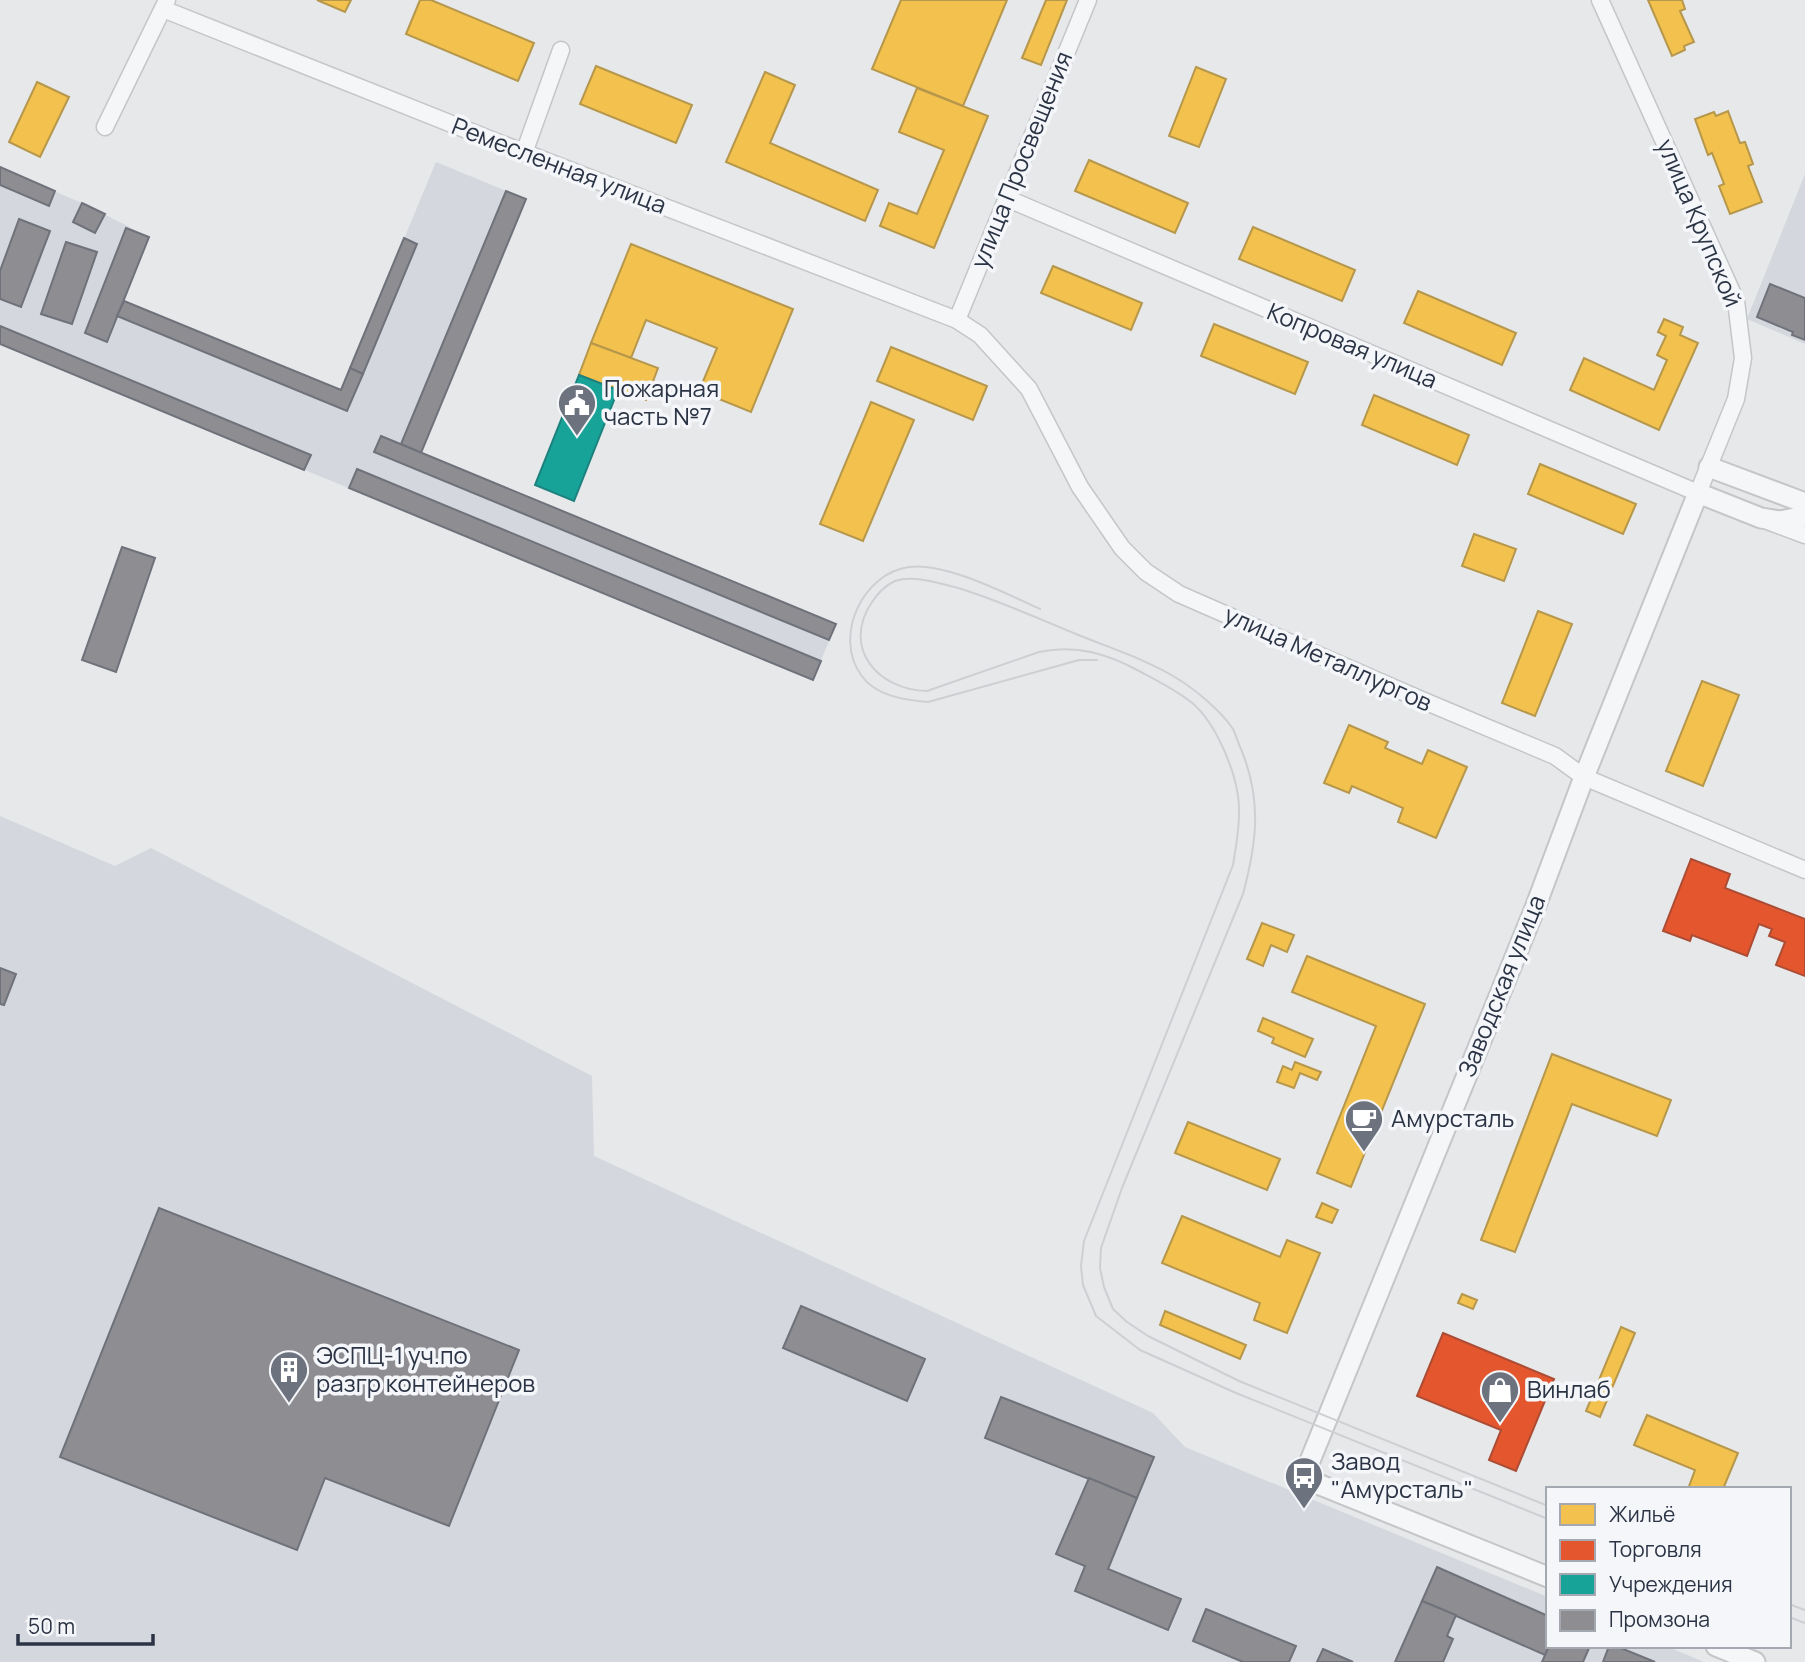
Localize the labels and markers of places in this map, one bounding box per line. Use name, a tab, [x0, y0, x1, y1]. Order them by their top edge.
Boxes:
place label: Пожарная часть №7	[604, 371, 719, 432]
public building icon: Пожарная часть №7	[556, 382, 598, 437]
cafe icon: Амурсталь	[1343, 1098, 1385, 1153]
place label: Амурсталь	[1391, 1101, 1514, 1134]
place label: ЭСПЦ-1 уч.по разгр контейнеров	[316, 1338, 535, 1399]
building icon: ЭСПЦ-1 уч.по разгр контейнеров	[268, 1349, 310, 1404]
shop icon: Винлаб	[1479, 1369, 1521, 1424]
place label: Винлаб	[1527, 1372, 1611, 1405]
place label: Завод "Амурсталь"	[1331, 1444, 1473, 1505]
bus stop icon: Завод "Амурсталь"	[1283, 1455, 1325, 1510]

